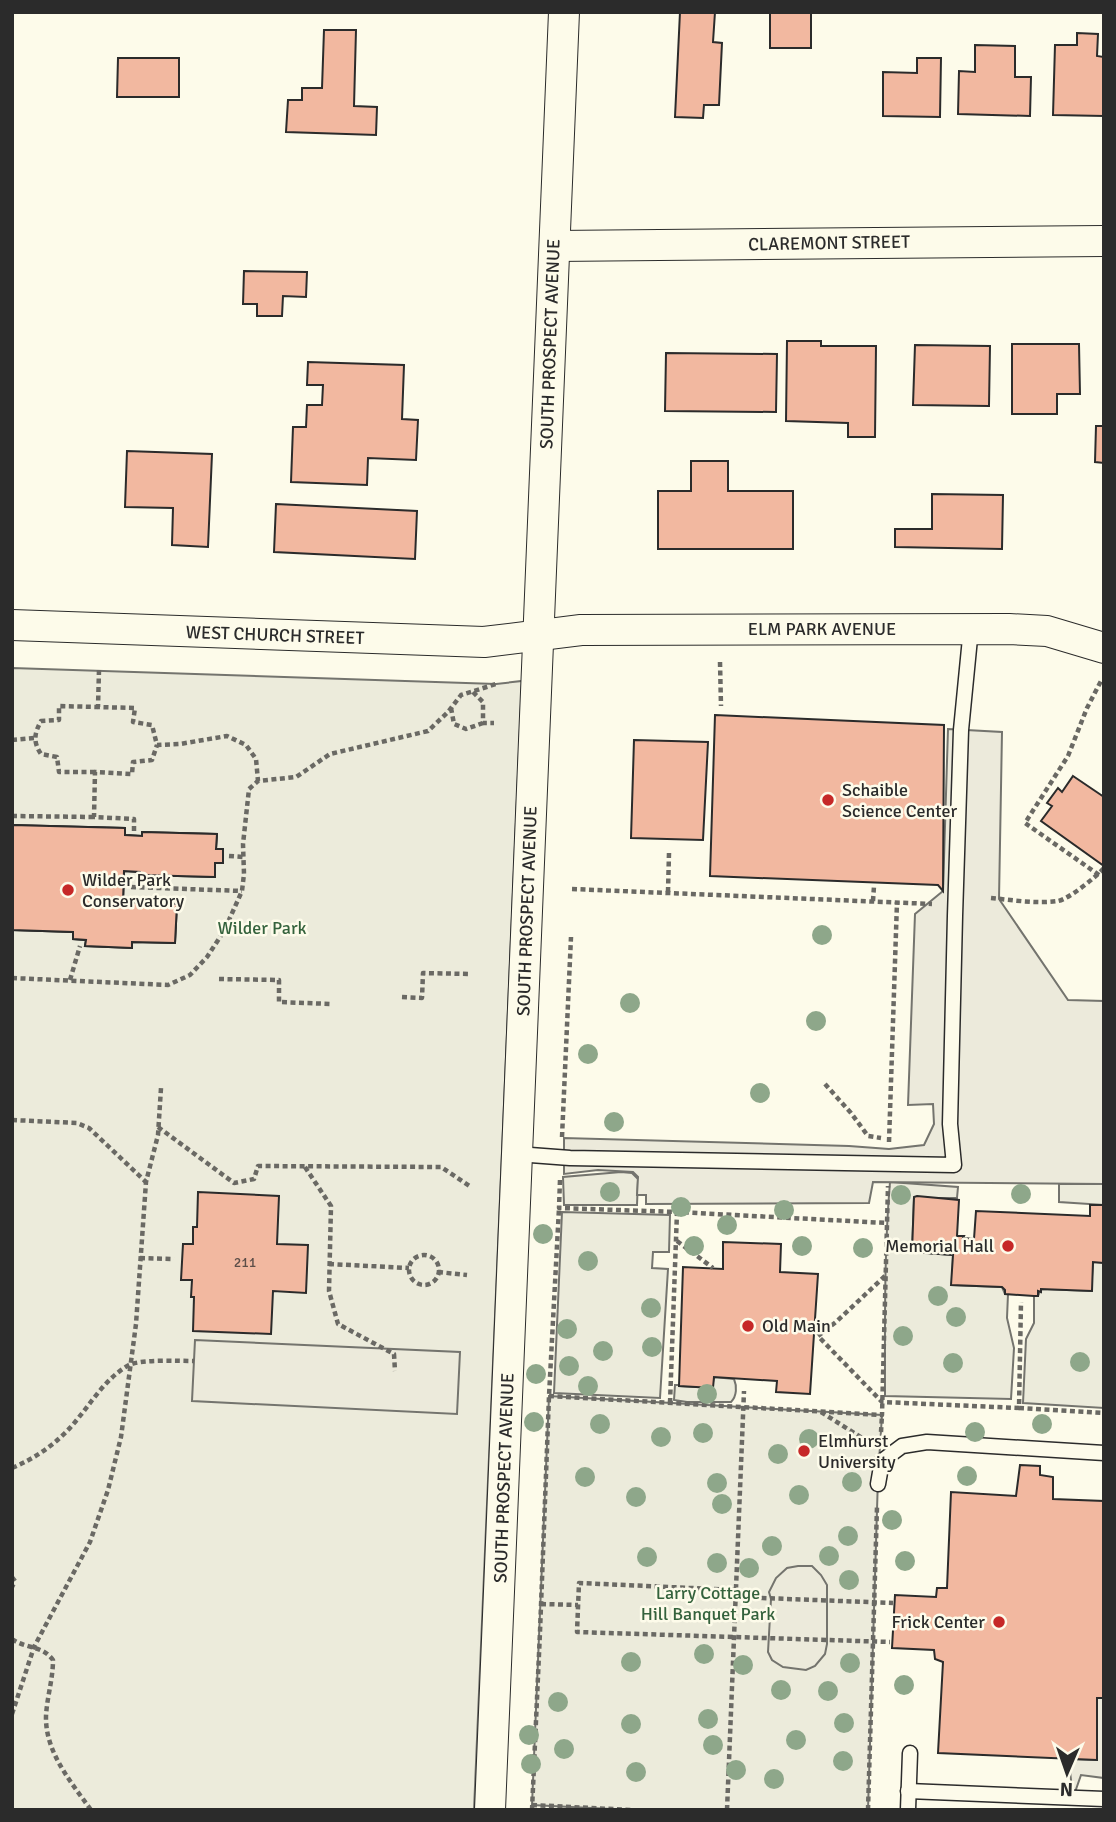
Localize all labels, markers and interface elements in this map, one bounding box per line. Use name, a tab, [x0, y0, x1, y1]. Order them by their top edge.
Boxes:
street label: CLAREMONT STREET	[748, 231, 910, 255]
street label: SOUTH PROSPECT AVENUE	[535, 238, 565, 450]
street label: ELM PARK AVENUE	[748, 618, 896, 640]
street label: WEST CHURCH STREET	[185, 621, 365, 649]
place label: Schaible Science Center	[842, 779, 957, 822]
marker: Schaible Science Center	[820, 792, 836, 808]
street label: SOUTH PROSPECT AVENUE	[512, 805, 542, 1017]
place label: Wilder Park Conservatory	[82, 869, 185, 912]
marker: Wilder Park Conservatory	[60, 882, 76, 898]
park label: Wilder Park	[217, 917, 307, 939]
place label: Memorial Hall	[885, 1235, 994, 1257]
marker: Memorial Hall	[1000, 1238, 1016, 1254]
house number: 211	[234, 1254, 256, 1271]
place label: Old Main	[762, 1315, 831, 1337]
marker: Old Main	[740, 1318, 756, 1334]
street label: SOUTH PROSPECT AVENUE	[489, 1372, 519, 1584]
place label: Elmhurst University	[818, 1430, 896, 1473]
marker: Elmhurst University	[796, 1443, 812, 1459]
park label: Larry Cottage Hill Banquet Park	[641, 1582, 775, 1625]
place label: Frick Center	[891, 1611, 985, 1633]
marker: Frick Center	[991, 1614, 1007, 1630]
north arrow	[1032, 1738, 1102, 1808]
text: N	[1059, 1777, 1073, 1801]

